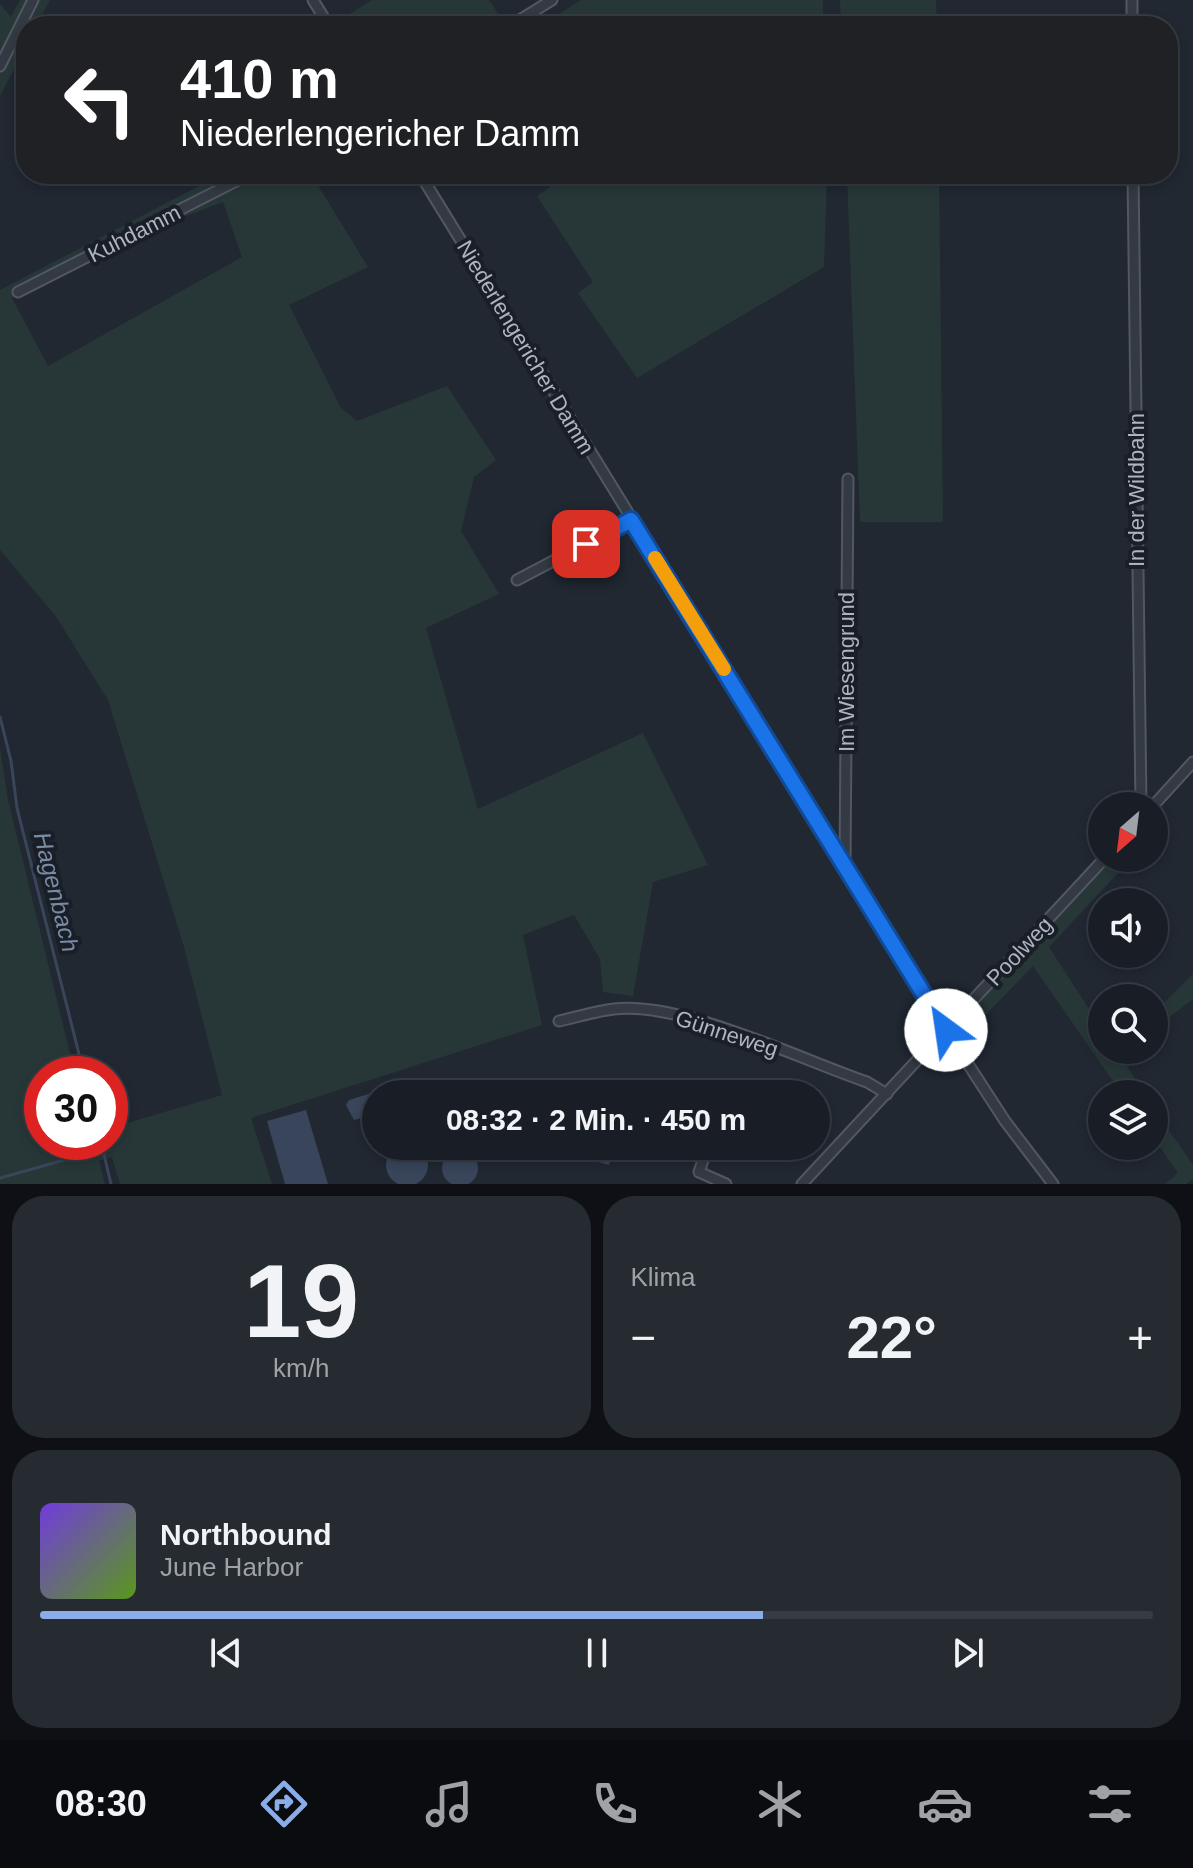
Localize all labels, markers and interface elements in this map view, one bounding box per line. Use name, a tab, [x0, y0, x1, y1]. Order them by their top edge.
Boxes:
text: 410 m	[180, 47, 339, 110]
icon: left	[48, 48, 152, 152]
text: Niederlengericher Damm	[180, 113, 580, 154]
street label: Kuhdamm	[84, 200, 185, 267]
street label: Niederlengericher Damm	[452, 236, 599, 459]
street label: In der Wildbahn	[1124, 413, 1149, 567]
pin	[552, 510, 620, 578]
icon: arrive	[564, 522, 608, 566]
street label: Im Wiesengrund	[834, 592, 859, 752]
north arrow	[1088, 792, 1168, 872]
map controls	[1088, 792, 1168, 1160]
water label: Hagenbach	[29, 829, 84, 955]
button: sound	[1088, 888, 1168, 968]
street label: Poolweg	[981, 912, 1057, 991]
button: search	[1088, 984, 1168, 1064]
position arrow	[904, 988, 988, 1072]
street label: Günneweg	[672, 1005, 781, 1062]
speed limit sign: 30	[24, 1056, 128, 1160]
button: layers	[1088, 1080, 1168, 1160]
text: 08:32 · 2 Min. · 450 m	[446, 1103, 746, 1136]
text: 19	[243, 1243, 359, 1359]
text: Klima	[631, 1262, 696, 1292]
text: 22°	[846, 1304, 937, 1371]
text: −	[631, 1313, 656, 1362]
text: +	[1127, 1313, 1153, 1362]
text: km/h	[273, 1353, 329, 1383]
text: Northbound	[160, 1518, 332, 1551]
text: June Harbor	[160, 1552, 303, 1582]
icon: previous	[204, 1631, 248, 1675]
icon: pause	[575, 1631, 619, 1675]
icon: next	[946, 1631, 990, 1675]
icon: directions	[256, 1776, 312, 1832]
icon: music	[421, 1776, 477, 1832]
icon: phone	[587, 1776, 643, 1832]
icon: climate	[752, 1776, 808, 1832]
icon: car	[917, 1776, 973, 1832]
icon: filters	[1082, 1776, 1138, 1832]
text: 08:30	[55, 1783, 147, 1824]

